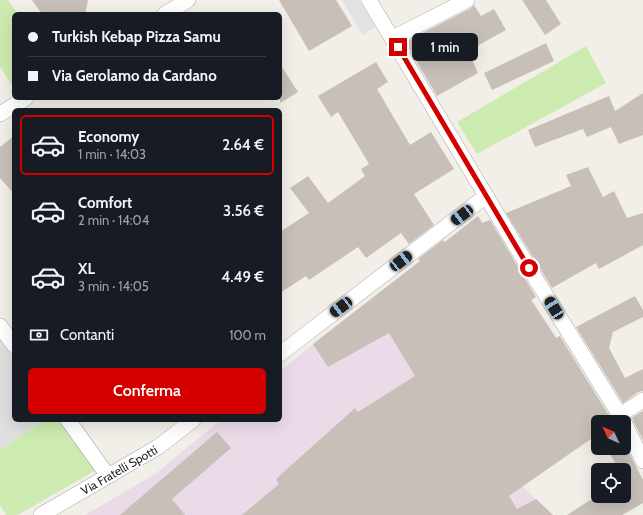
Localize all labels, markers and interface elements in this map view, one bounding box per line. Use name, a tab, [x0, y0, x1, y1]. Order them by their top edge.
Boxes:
text: Turkish Kebap Pizza Samu	[52, 28, 221, 46]
callout: 1 min	[412, 33, 478, 61]
route end	[389, 38, 407, 56]
text: 1 min	[430, 39, 460, 55]
text: Via Gerolamo da Cardano	[52, 67, 217, 85]
icon: car	[30, 127, 66, 163]
text: Economy	[78, 128, 139, 146]
text: 2.64 €	[222, 136, 264, 154]
text: 1 min · 14:03	[78, 146, 146, 162]
icon: car	[30, 193, 66, 229]
text: Comfort	[78, 194, 132, 212]
text: 3.56 €	[223, 202, 264, 220]
car	[449, 203, 475, 227]
text: 2 min · 14:04	[78, 212, 149, 228]
car	[388, 249, 414, 273]
icon: car	[30, 259, 66, 295]
route start	[520, 259, 538, 277]
text: XL	[78, 260, 95, 278]
text: 4.49 €	[221, 268, 264, 286]
text: 3 min · 14:05	[78, 278, 149, 294]
car	[328, 295, 354, 319]
car	[543, 295, 565, 321]
icon: cash	[28, 324, 50, 346]
text: Contanti	[60, 326, 114, 344]
text: 100 m	[229, 327, 266, 343]
button: Conferma	[28, 368, 266, 414]
north arrow	[591, 415, 631, 455]
map controls	[591, 415, 631, 503]
street label: Via Fratelli Spotti	[78, 442, 160, 498]
button: locate	[591, 463, 631, 503]

